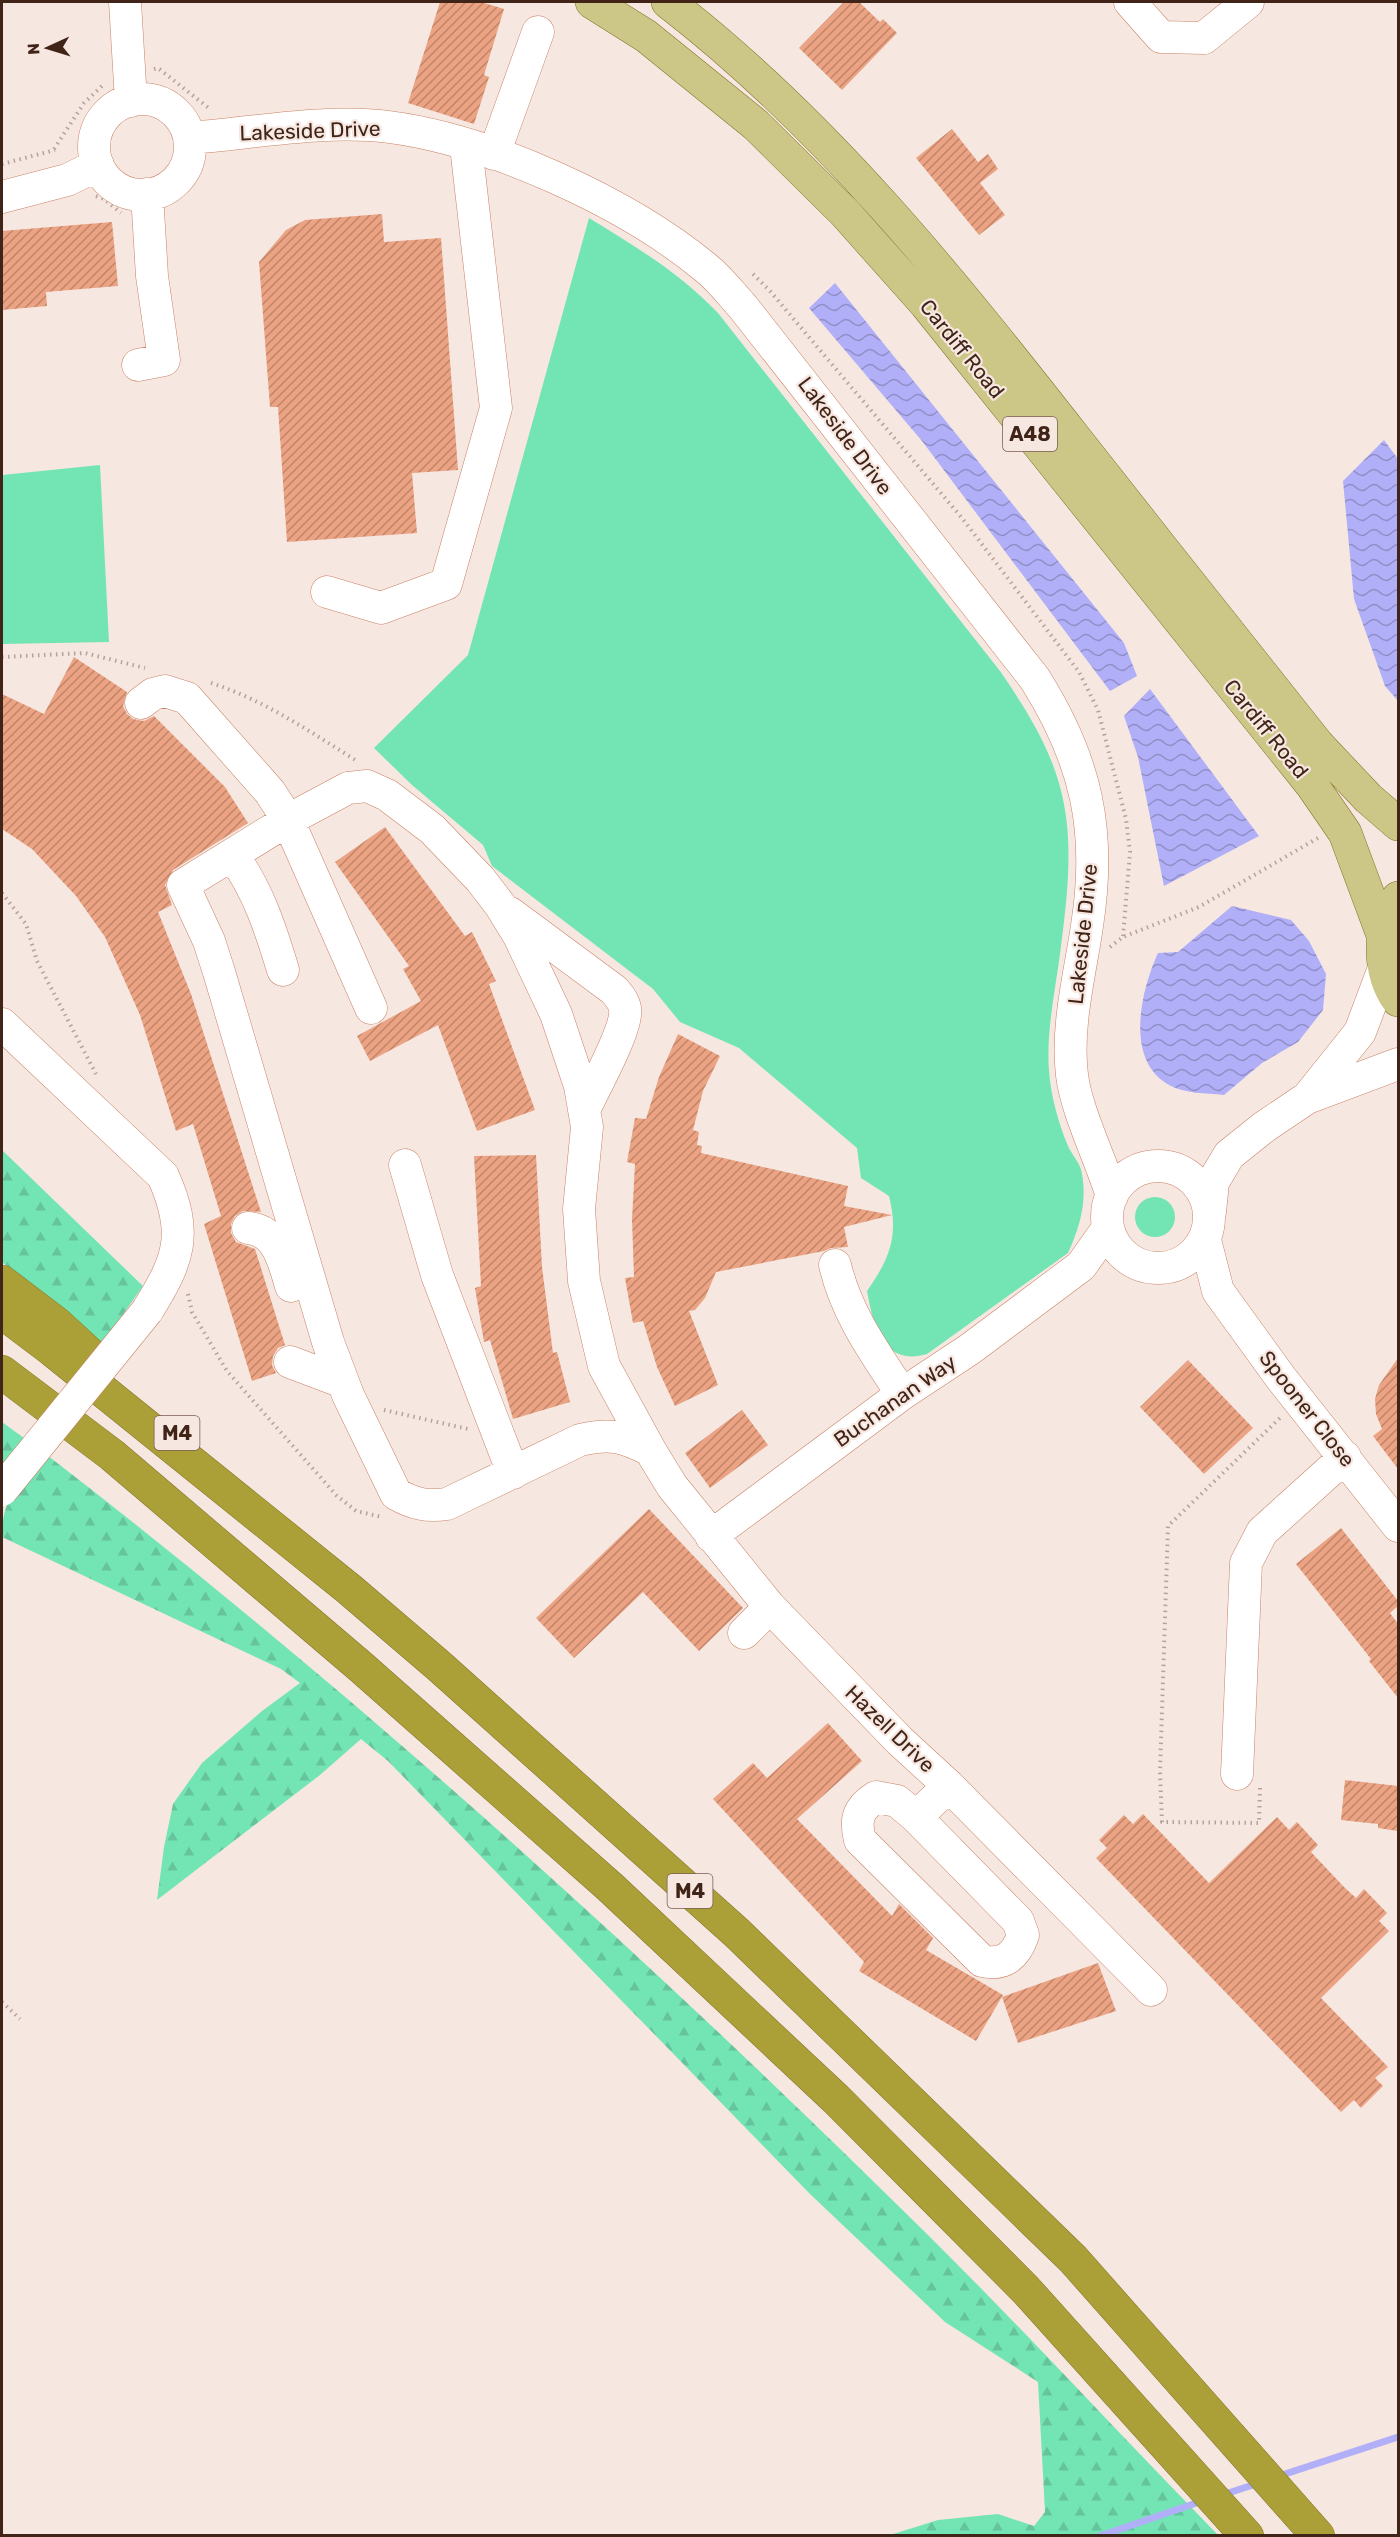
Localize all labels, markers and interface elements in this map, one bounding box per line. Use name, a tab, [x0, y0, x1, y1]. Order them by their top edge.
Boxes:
north arrow	[18, 18, 78, 78]
text: N	[24, 43, 43, 55]
street label: Lakeside Drive	[239, 116, 381, 145]
street label: Cardiff Road	[915, 294, 1010, 403]
street label: Lakeside Drive	[793, 372, 898, 500]
road number: A48	[1003, 417, 1057, 451]
street label: Cardiff Road	[1219, 674, 1314, 783]
street label: Lakeside Drive	[1063, 862, 1102, 1005]
street label: Spooner Close	[1254, 1346, 1360, 1472]
street label: Buchanan Way	[829, 1349, 961, 1452]
road number: M4	[154, 1416, 200, 1450]
street label: Hazell Drive	[840, 1680, 940, 1778]
road number: M4	[668, 1874, 712, 1908]

